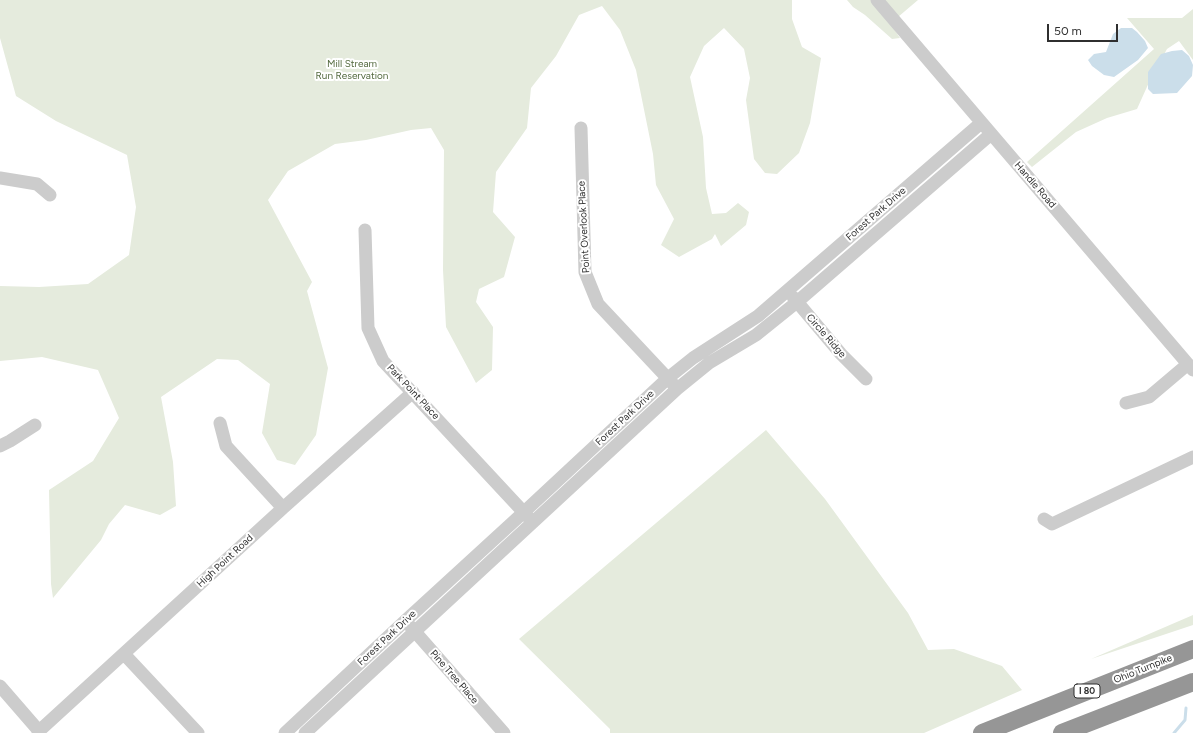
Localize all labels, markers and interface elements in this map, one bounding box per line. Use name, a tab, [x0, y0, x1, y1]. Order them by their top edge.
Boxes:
scale bar	[1049, 16, 1120, 42]
text: 50 m	[1054, 24, 1082, 38]
park label: Mill Stream Run Reservation	[316, 58, 388, 82]
street label: Handle Road	[1012, 159, 1058, 211]
street label: Point Overlook Place	[576, 181, 592, 273]
street label: Forest Park Drive	[844, 185, 908, 243]
street label: Circle Ridge	[804, 312, 848, 360]
street label: Park Point Place	[384, 362, 442, 422]
street label: Forest Park Drive	[593, 388, 657, 448]
street label: High Point Road	[194, 532, 256, 590]
street label: Forest Park Drive	[355, 608, 419, 668]
street label: Pine Tree Place	[427, 648, 481, 706]
street label: Ohio Turnpike	[1112, 652, 1174, 686]
road number: I 80	[1074, 684, 1100, 698]

